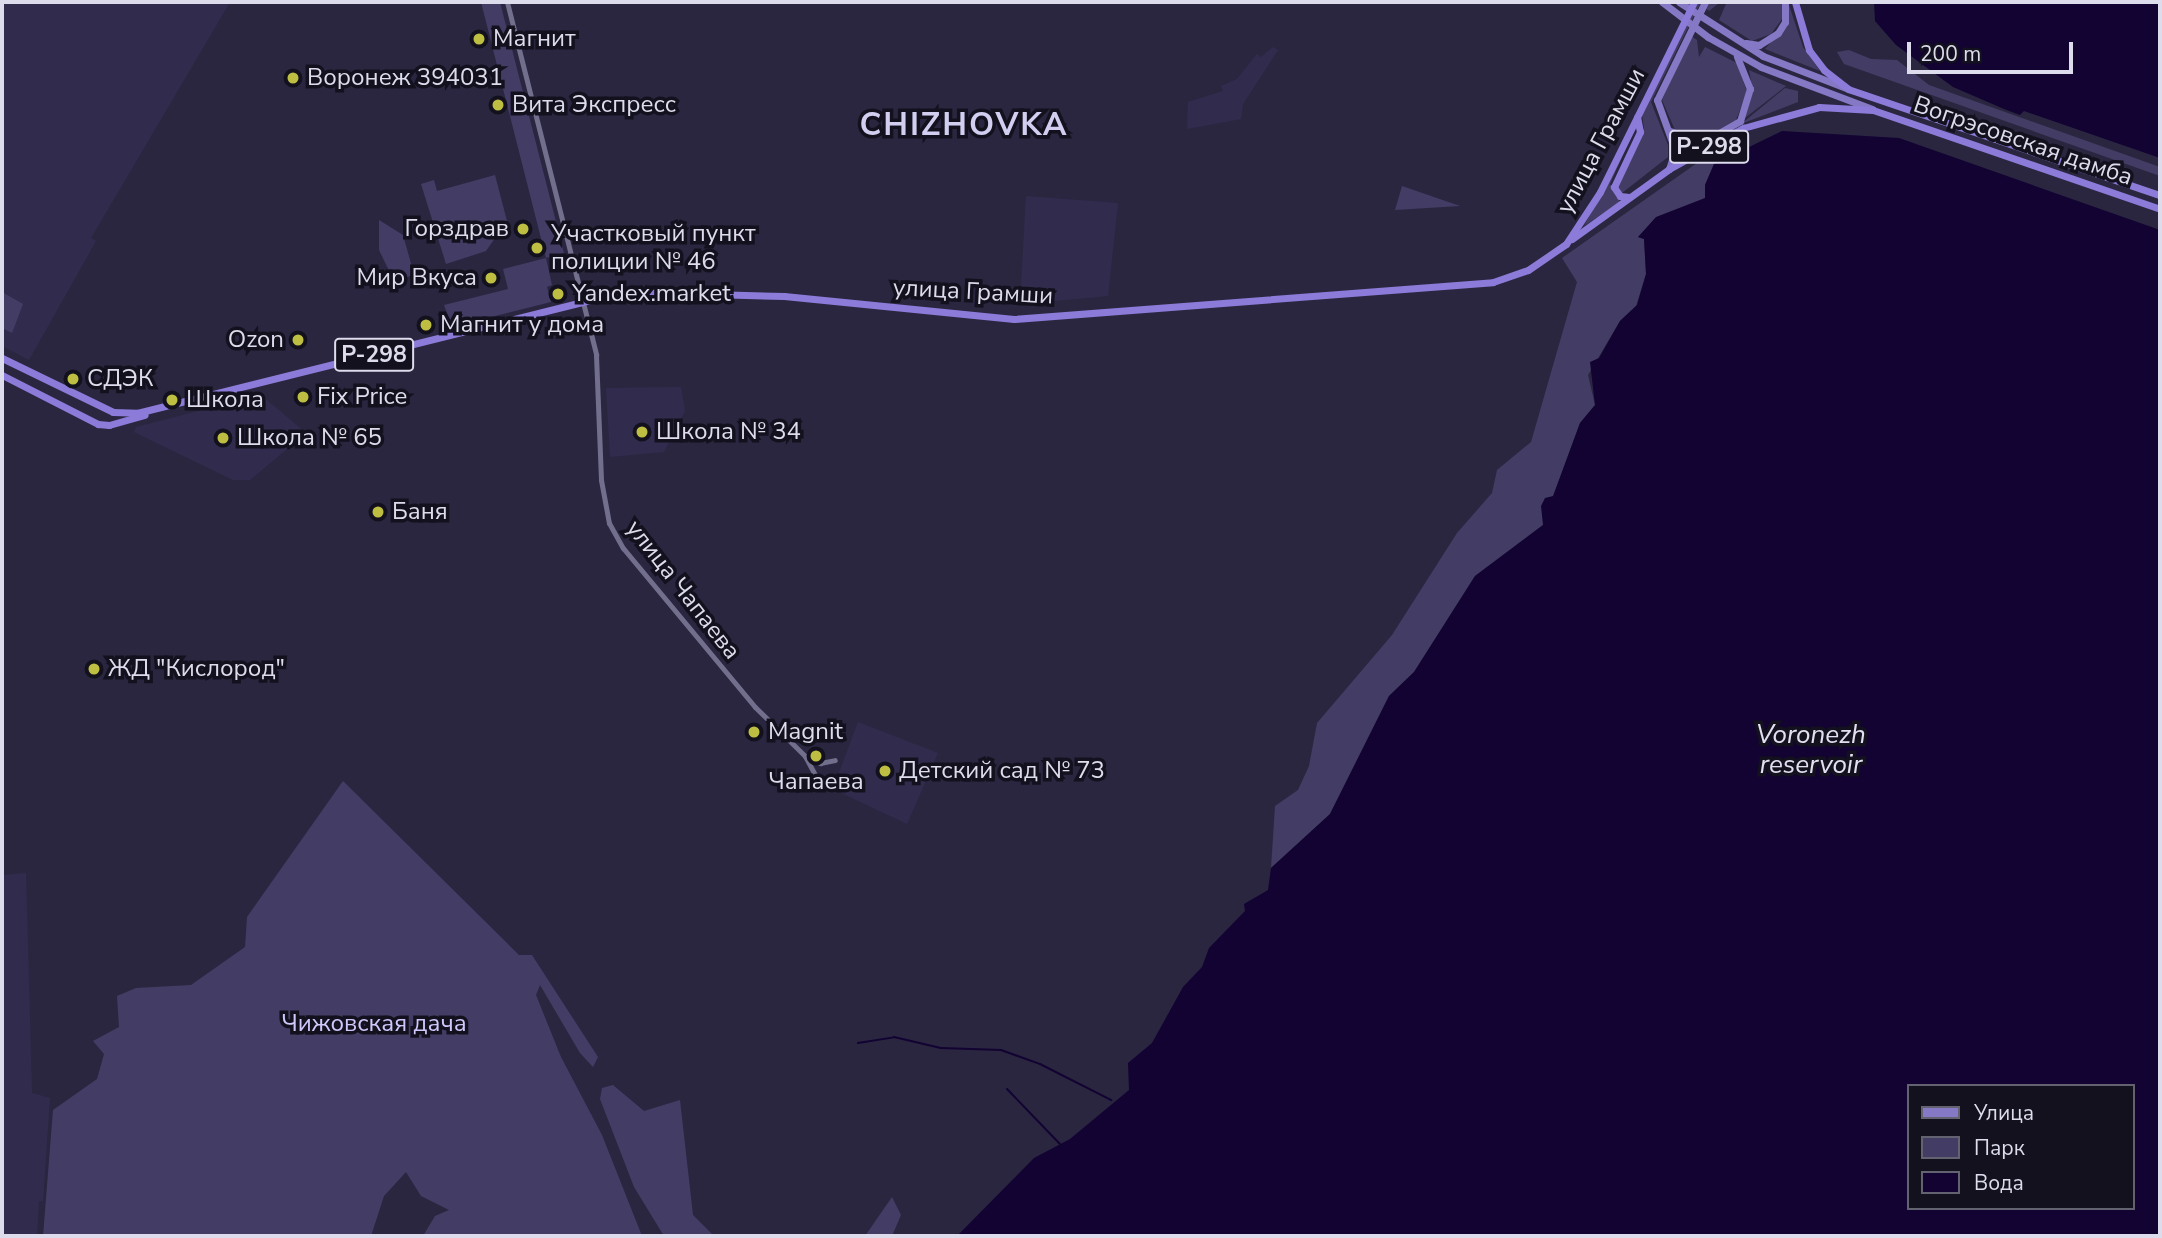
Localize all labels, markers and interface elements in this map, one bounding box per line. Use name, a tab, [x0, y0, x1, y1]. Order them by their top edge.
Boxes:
place label: Магнит	[493, 25, 576, 53]
scale bar	[1910, 28, 2076, 72]
marker: Магнит	[471, 31, 487, 47]
text: 200 m	[1920, 40, 1981, 68]
street label: улица Грамши	[1551, 63, 1651, 219]
place label: Воронеж 394031	[307, 64, 503, 92]
marker: Воронеж 394031	[285, 70, 301, 86]
street label: Вогрэсовская дамба	[1910, 90, 2136, 192]
place label: Вита Экспресс	[512, 91, 676, 119]
marker: Вита Экспресс	[490, 97, 506, 113]
district label: CHIZHOVKA	[861, 106, 1067, 144]
road number: Р-298	[1669, 128, 1749, 166]
place label: Горздрав	[404, 215, 509, 243]
place label: Участковый пункт полиции № 46	[551, 220, 756, 276]
marker: Горздрав	[515, 221, 531, 237]
marker: Участковый пункт полиции № 46	[529, 240, 545, 256]
place label: Мир Вкуса	[357, 264, 477, 292]
marker: Мир Вкуса	[483, 270, 499, 286]
street label: улица Грамши	[892, 273, 1054, 311]
place label: Yandex.market	[572, 280, 731, 308]
marker: Yandex.market	[550, 286, 566, 302]
place label: Магнит у дома	[440, 311, 604, 339]
marker: Магнит у дома	[418, 317, 434, 333]
place label: Ozon	[228, 326, 284, 354]
marker: Ozon	[290, 332, 306, 348]
road number: Р-298	[334, 336, 414, 374]
place label: СДЭК	[87, 365, 153, 393]
marker: СДЭК	[65, 371, 81, 387]
place label: Fix Price	[317, 383, 407, 411]
place label: Школа	[186, 386, 264, 414]
marker: Fix Price	[295, 389, 311, 405]
marker: Школа	[164, 392, 180, 408]
place label: Школа № 34	[656, 418, 801, 446]
place label: Школа № 65	[237, 424, 382, 452]
marker: Школа № 34	[634, 424, 650, 440]
marker: Школа № 65	[215, 430, 231, 446]
place label: Баня	[392, 498, 448, 526]
marker: Баня	[370, 504, 386, 520]
street label: улица Чапаева	[620, 515, 746, 665]
place label: ЖД "Кислород"	[108, 655, 285, 683]
marker: ЖД "Кислород"	[86, 661, 102, 677]
place label: Magnit	[768, 718, 843, 746]
water label: Voronezh reservoir	[1756, 719, 1866, 780]
marker: Magnit	[746, 724, 762, 740]
marker: Чапаева	[808, 748, 824, 764]
place label: Детский сад № 73	[899, 757, 1105, 785]
marker: Детский сад № 73	[877, 763, 893, 779]
place label: Чапаева	[768, 768, 864, 796]
park label: Чижовская дача	[281, 1010, 467, 1038]
legend	[1906, 1084, 2134, 1210]
text: Улица	[1974, 1099, 2034, 1127]
text: Парк	[1974, 1134, 2025, 1162]
text: Вода	[1974, 1169, 2024, 1197]

